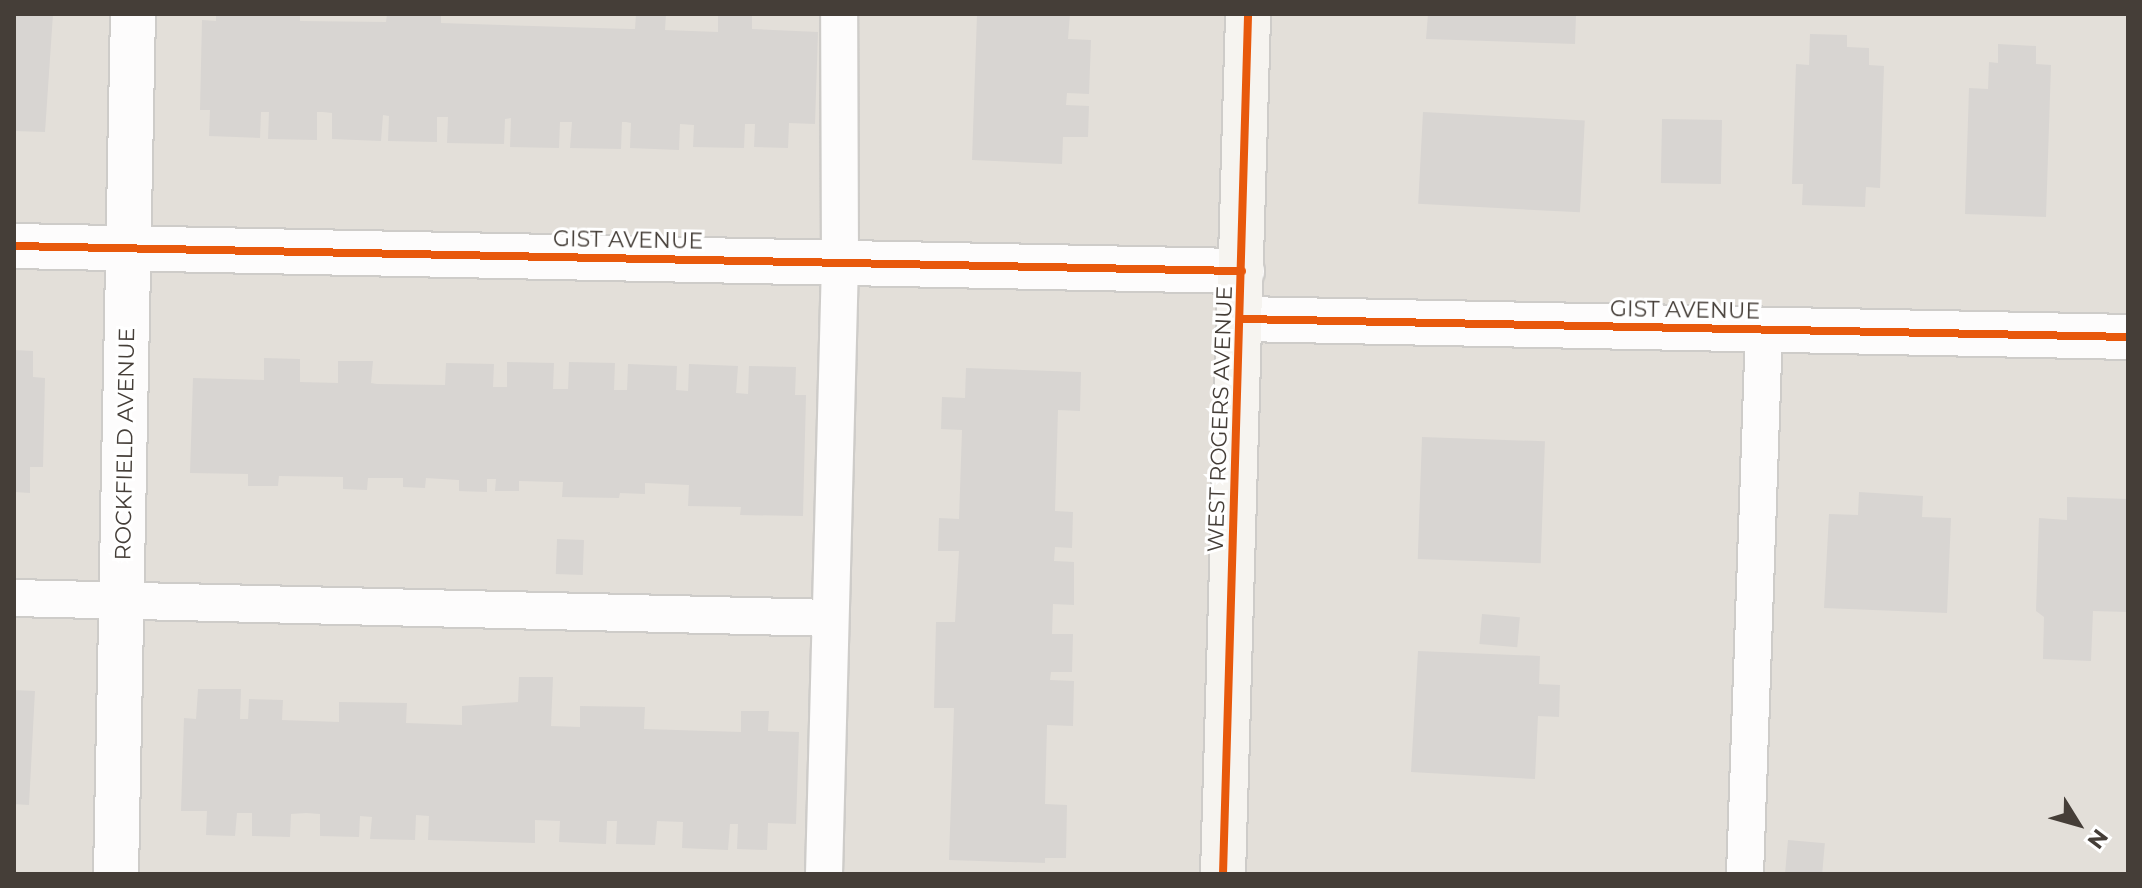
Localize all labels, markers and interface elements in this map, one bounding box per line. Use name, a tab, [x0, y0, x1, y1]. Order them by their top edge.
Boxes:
street label: GIST AVENUE	[553, 225, 703, 255]
street label: WEST ROGERS AVENUE	[1202, 285, 1238, 553]
street label: GIST AVENUE	[1610, 295, 1760, 325]
street label: ROCKFIELD AVENUE	[110, 328, 140, 560]
north arrow	[2038, 784, 2118, 864]
text: N	[2081, 824, 2114, 854]

